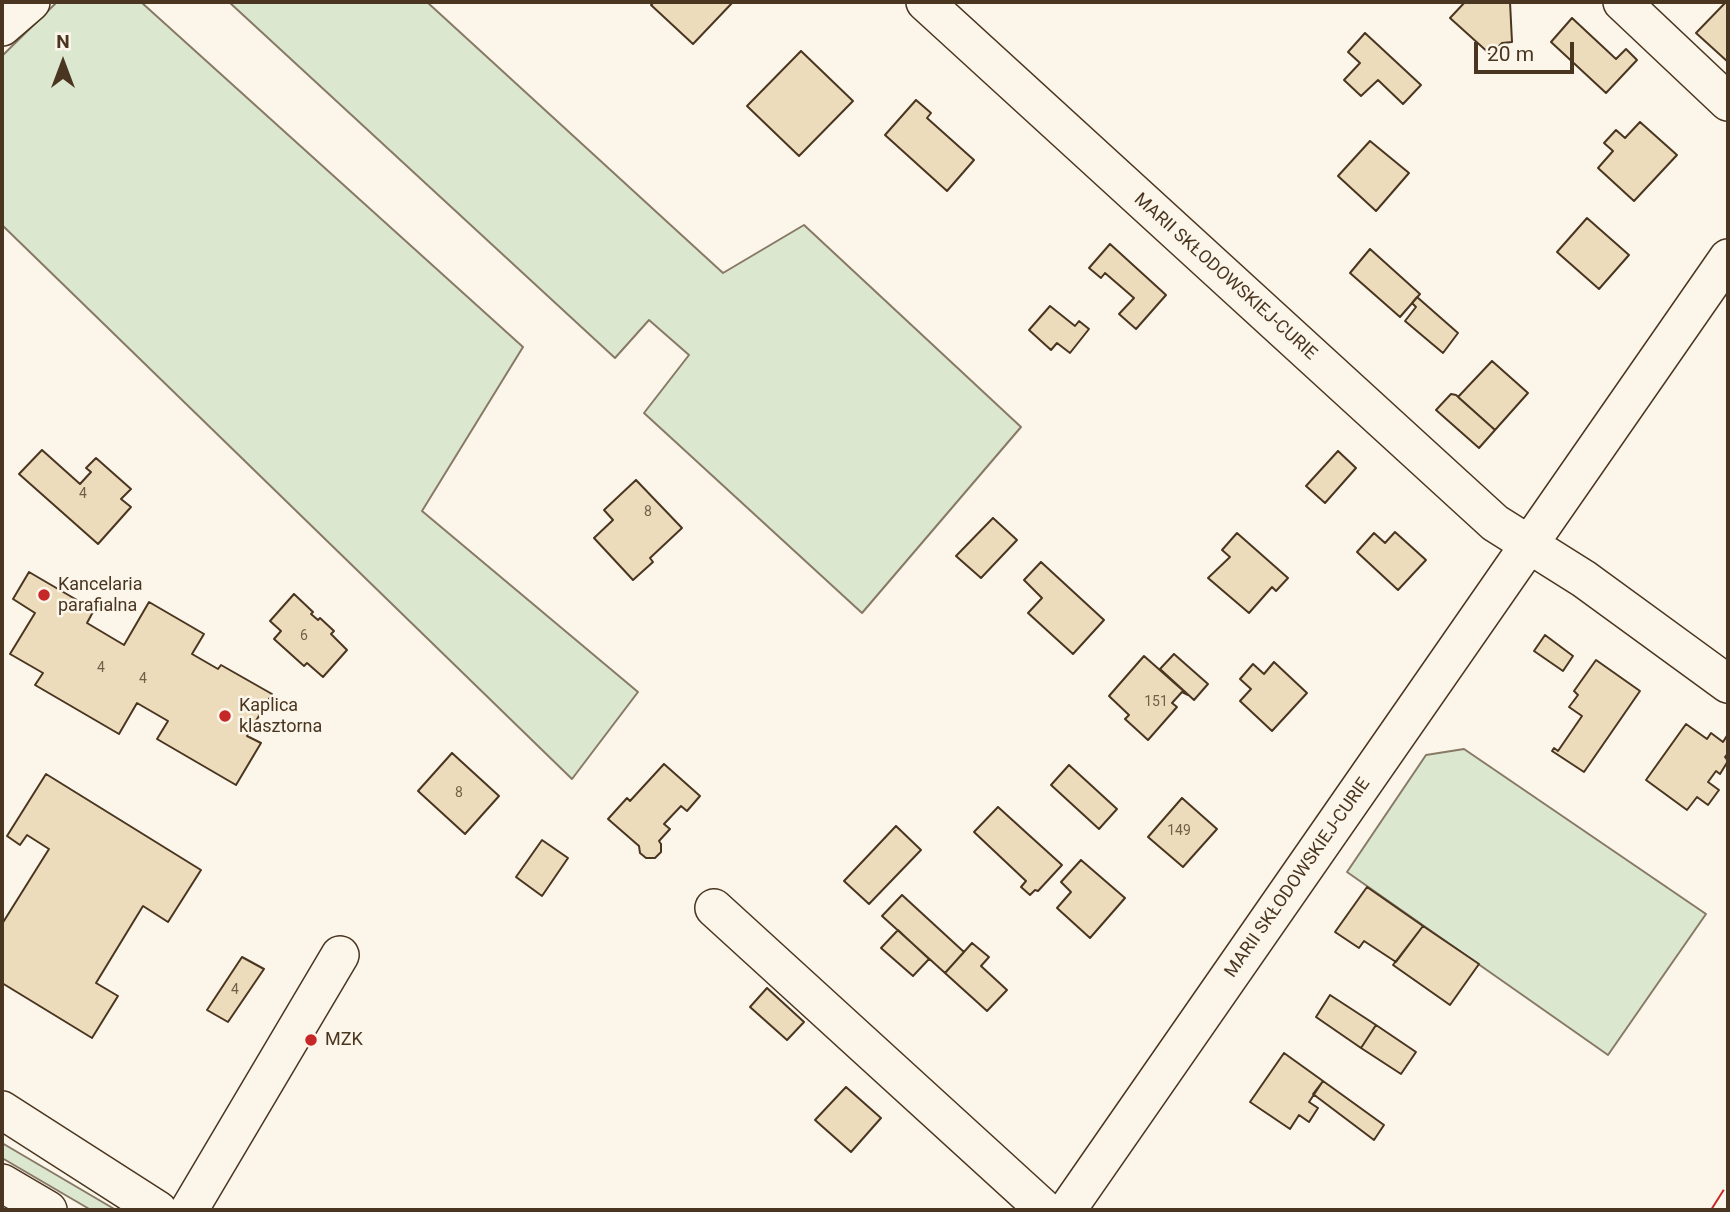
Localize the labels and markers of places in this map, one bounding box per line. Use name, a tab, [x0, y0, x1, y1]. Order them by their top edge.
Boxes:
place label: Kancelaria parafialna	[58, 574, 142, 616]
marker: Kancelaria parafialna	[36, 587, 52, 603]
place label: Kaplica klasztorna	[239, 695, 322, 738]
marker: Kaplica klasztorna	[217, 708, 233, 724]
place label: MZK	[325, 1029, 363, 1051]
marker: MZK	[303, 1032, 319, 1048]

